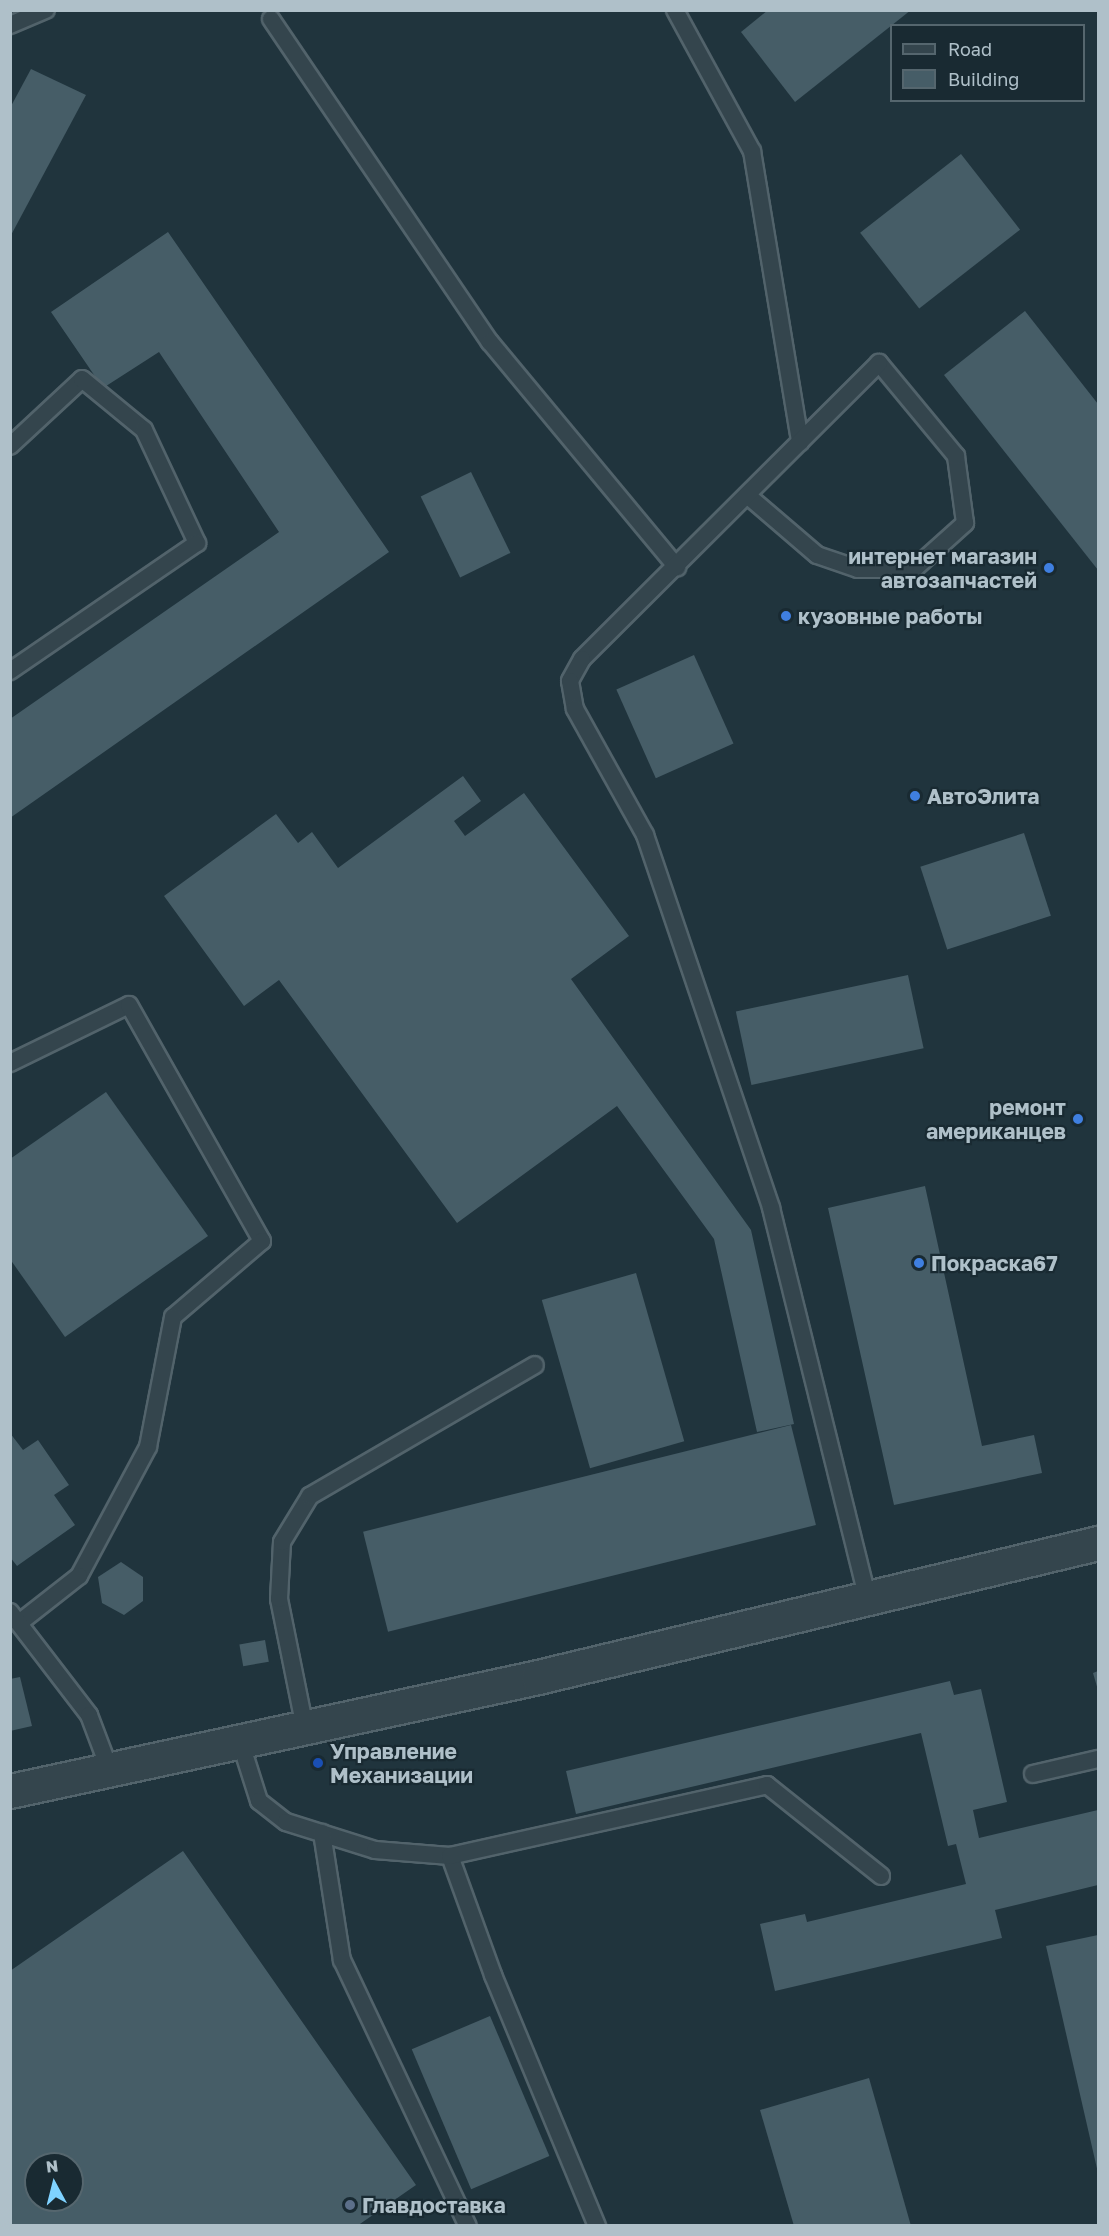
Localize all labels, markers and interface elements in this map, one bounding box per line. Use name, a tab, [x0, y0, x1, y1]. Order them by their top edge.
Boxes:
legend	[890, 24, 1085, 102]
text: Road	[948, 38, 992, 60]
text: Building	[948, 68, 1019, 90]
place label: интернет магазин автозапчастей	[848, 543, 1037, 593]
marker: интернет магазин автозапчастей	[1042, 561, 1056, 575]
place label: кузовные работы	[798, 603, 983, 629]
marker: кузовные работы	[779, 609, 793, 623]
place label: АвтоЭлита	[927, 783, 1039, 809]
marker: АвтоЭлита	[908, 789, 922, 803]
place label: ремонт американцев	[926, 1094, 1066, 1144]
marker: ремонт американцев	[1071, 1112, 1085, 1126]
place label: Покраска67	[931, 1250, 1058, 1276]
marker: Покраска67	[912, 1256, 926, 1270]
place label: Управление Механизации	[330, 1738, 473, 1788]
marker: Управление Механизации	[311, 1756, 325, 1770]
north arrow	[24, 2152, 84, 2212]
text: N	[45, 2155, 59, 2177]
place label: Главдоставка	[362, 2192, 506, 2218]
marker: Главдоставка	[343, 2198, 357, 2212]

